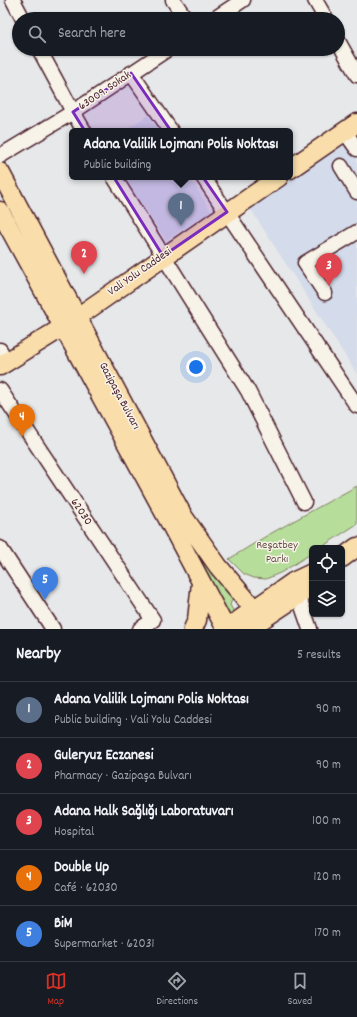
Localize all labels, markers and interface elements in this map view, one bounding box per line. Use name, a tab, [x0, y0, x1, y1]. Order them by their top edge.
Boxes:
search box	[12, 12, 345, 56]
icon: search	[26, 23, 48, 45]
text: Search here	[58, 23, 126, 45]
street label: 63009. Sokak	[75, 67, 135, 115]
popup	[69, 128, 293, 180]
text: Adana Valilik Lojmanı Polis Noktası	[84, 134, 278, 156]
text: Public building	[84, 156, 151, 175]
pin: 1	[168, 193, 194, 226]
pin: 2	[71, 241, 97, 274]
street label: Vali Yolu Caddesi	[104, 244, 176, 300]
pin: 3	[316, 253, 342, 286]
your location	[186, 357, 206, 377]
street label: Gazipaşa Bulvarı	[94, 359, 144, 433]
pin: 4	[9, 404, 35, 437]
street label: 62030	[66, 495, 96, 529]
park label: Reşatbey Parkı	[256, 537, 299, 568]
map controls	[309, 545, 345, 617]
button: locate	[309, 545, 345, 581]
pin: 5	[32, 567, 58, 600]
button: layers	[309, 581, 345, 617]
text: Nearby	[16, 643, 60, 667]
text: 5 results	[297, 646, 341, 665]
text: Adana Valilik Lojmanı Polis Noktası	[54, 689, 249, 711]
text: 1	[28, 700, 30, 719]
text: 90 m	[316, 700, 341, 719]
text: Public building · Vali Yolu Caddesi	[54, 711, 212, 730]
text: Guleryuz Eczanesi	[54, 745, 154, 767]
text: 2	[26, 756, 32, 775]
text: 90 m	[316, 756, 341, 775]
text: Pharmacy · Gazipaşa Bulvarı	[54, 767, 192, 786]
text: Adana Halk Sağlığı Laboratuvarı	[54, 801, 233, 823]
text: 3	[26, 812, 32, 831]
text: 100 m	[312, 812, 341, 831]
text: Hospital	[54, 823, 94, 842]
text: Double Up	[54, 857, 109, 879]
text: 4	[26, 868, 32, 887]
text: 120 m	[313, 868, 341, 887]
text: Café · 62030	[54, 879, 118, 898]
text: BiM	[54, 913, 73, 935]
text: 5	[26, 924, 32, 943]
text: 170 m	[314, 924, 341, 943]
text: Supermarket · 62031	[54, 935, 154, 954]
tab: Map	[45, 970, 67, 1010]
tab: Directions	[156, 970, 198, 1010]
tab: Saved	[288, 970, 312, 1010]

